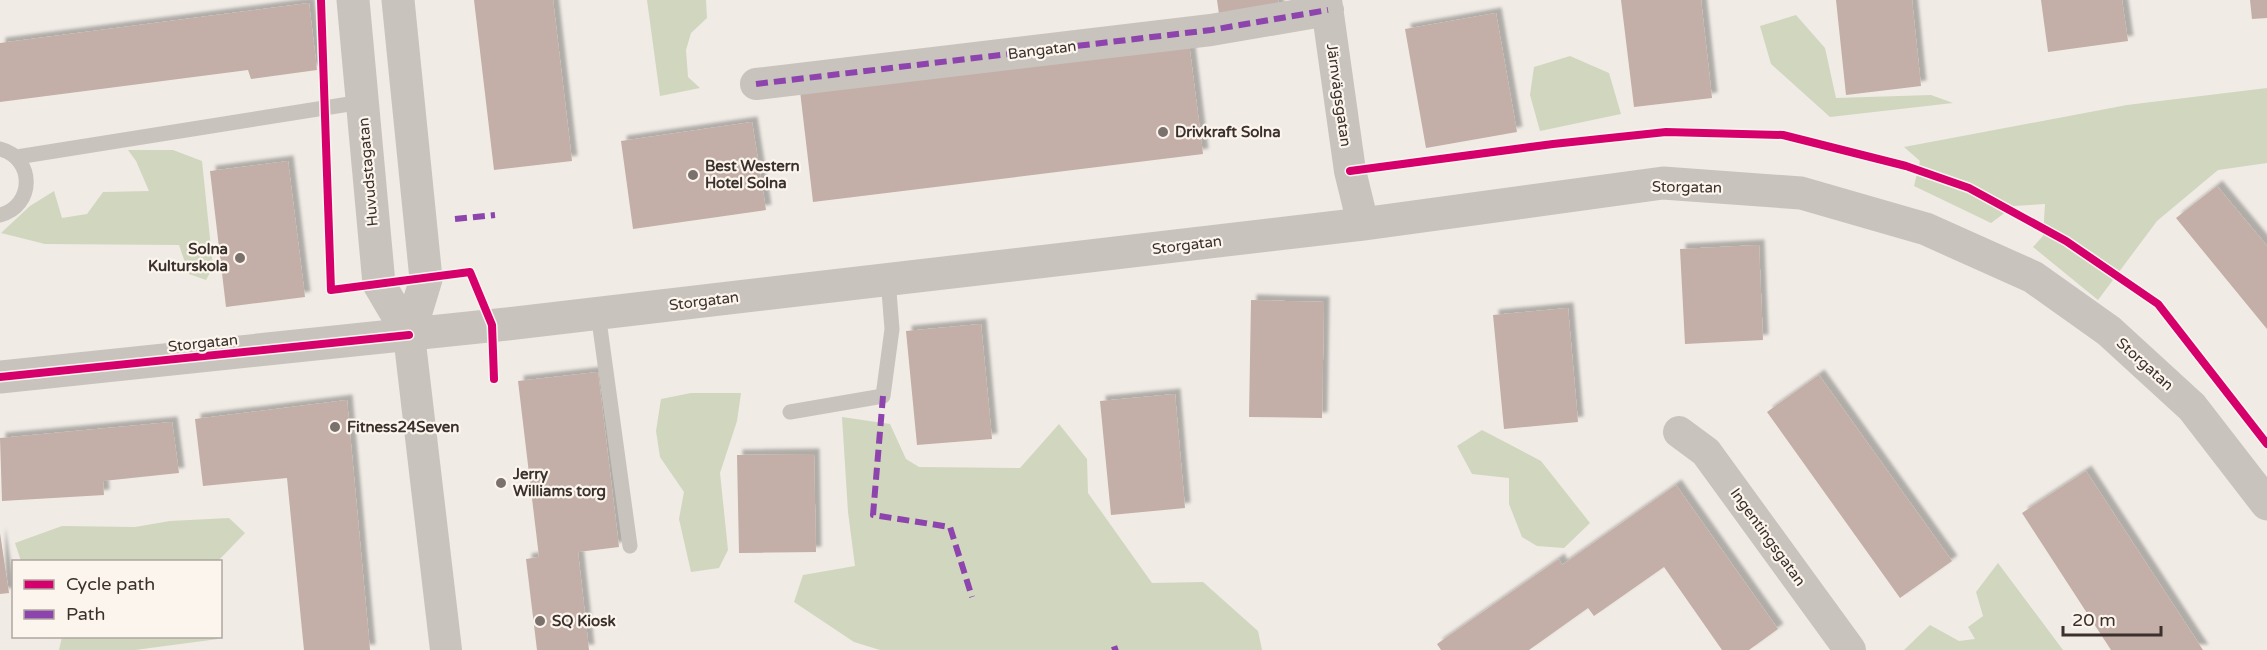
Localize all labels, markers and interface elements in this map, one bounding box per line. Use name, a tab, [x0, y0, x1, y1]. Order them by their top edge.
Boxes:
street label: Bangatan	[1007, 37, 1077, 63]
street label: Järnvägsgatan	[1323, 42, 1355, 148]
street label: Huvudstagatan	[354, 117, 382, 227]
place label: Drivkraft Solna	[1175, 123, 1281, 141]
marker: Drivkraft Solna	[1156, 125, 1170, 139]
place label: Best Western Hotel Solna	[705, 157, 800, 192]
marker: Best Western Hotel Solna	[686, 168, 700, 182]
street label: Storgatan	[1652, 177, 1722, 197]
street label: Storgatan	[1151, 232, 1223, 258]
place label: Solna Kulturskola	[148, 240, 228, 275]
marker: Solna Kulturskola	[233, 251, 247, 265]
street label: Storgatan	[668, 288, 740, 314]
street label: Storgatan	[167, 330, 239, 356]
street label: Storgatan	[2113, 334, 2177, 394]
place label: Fitness24Seven	[347, 418, 459, 436]
marker: Fitness24Seven	[328, 420, 342, 434]
place label: Jerry Williams torg	[512, 465, 606, 501]
marker: Jerry Williams torg	[494, 476, 508, 490]
street label: Ingentingsgatan	[1726, 485, 1810, 589]
legend	[12, 560, 222, 638]
text: Cycle path	[66, 573, 155, 595]
scale bar	[2063, 599, 2160, 637]
text: Path	[66, 603, 105, 625]
text: 20 m	[2072, 609, 2116, 631]
place label: SQ Kiosk	[552, 612, 616, 630]
marker: SQ Kiosk	[533, 614, 547, 628]

